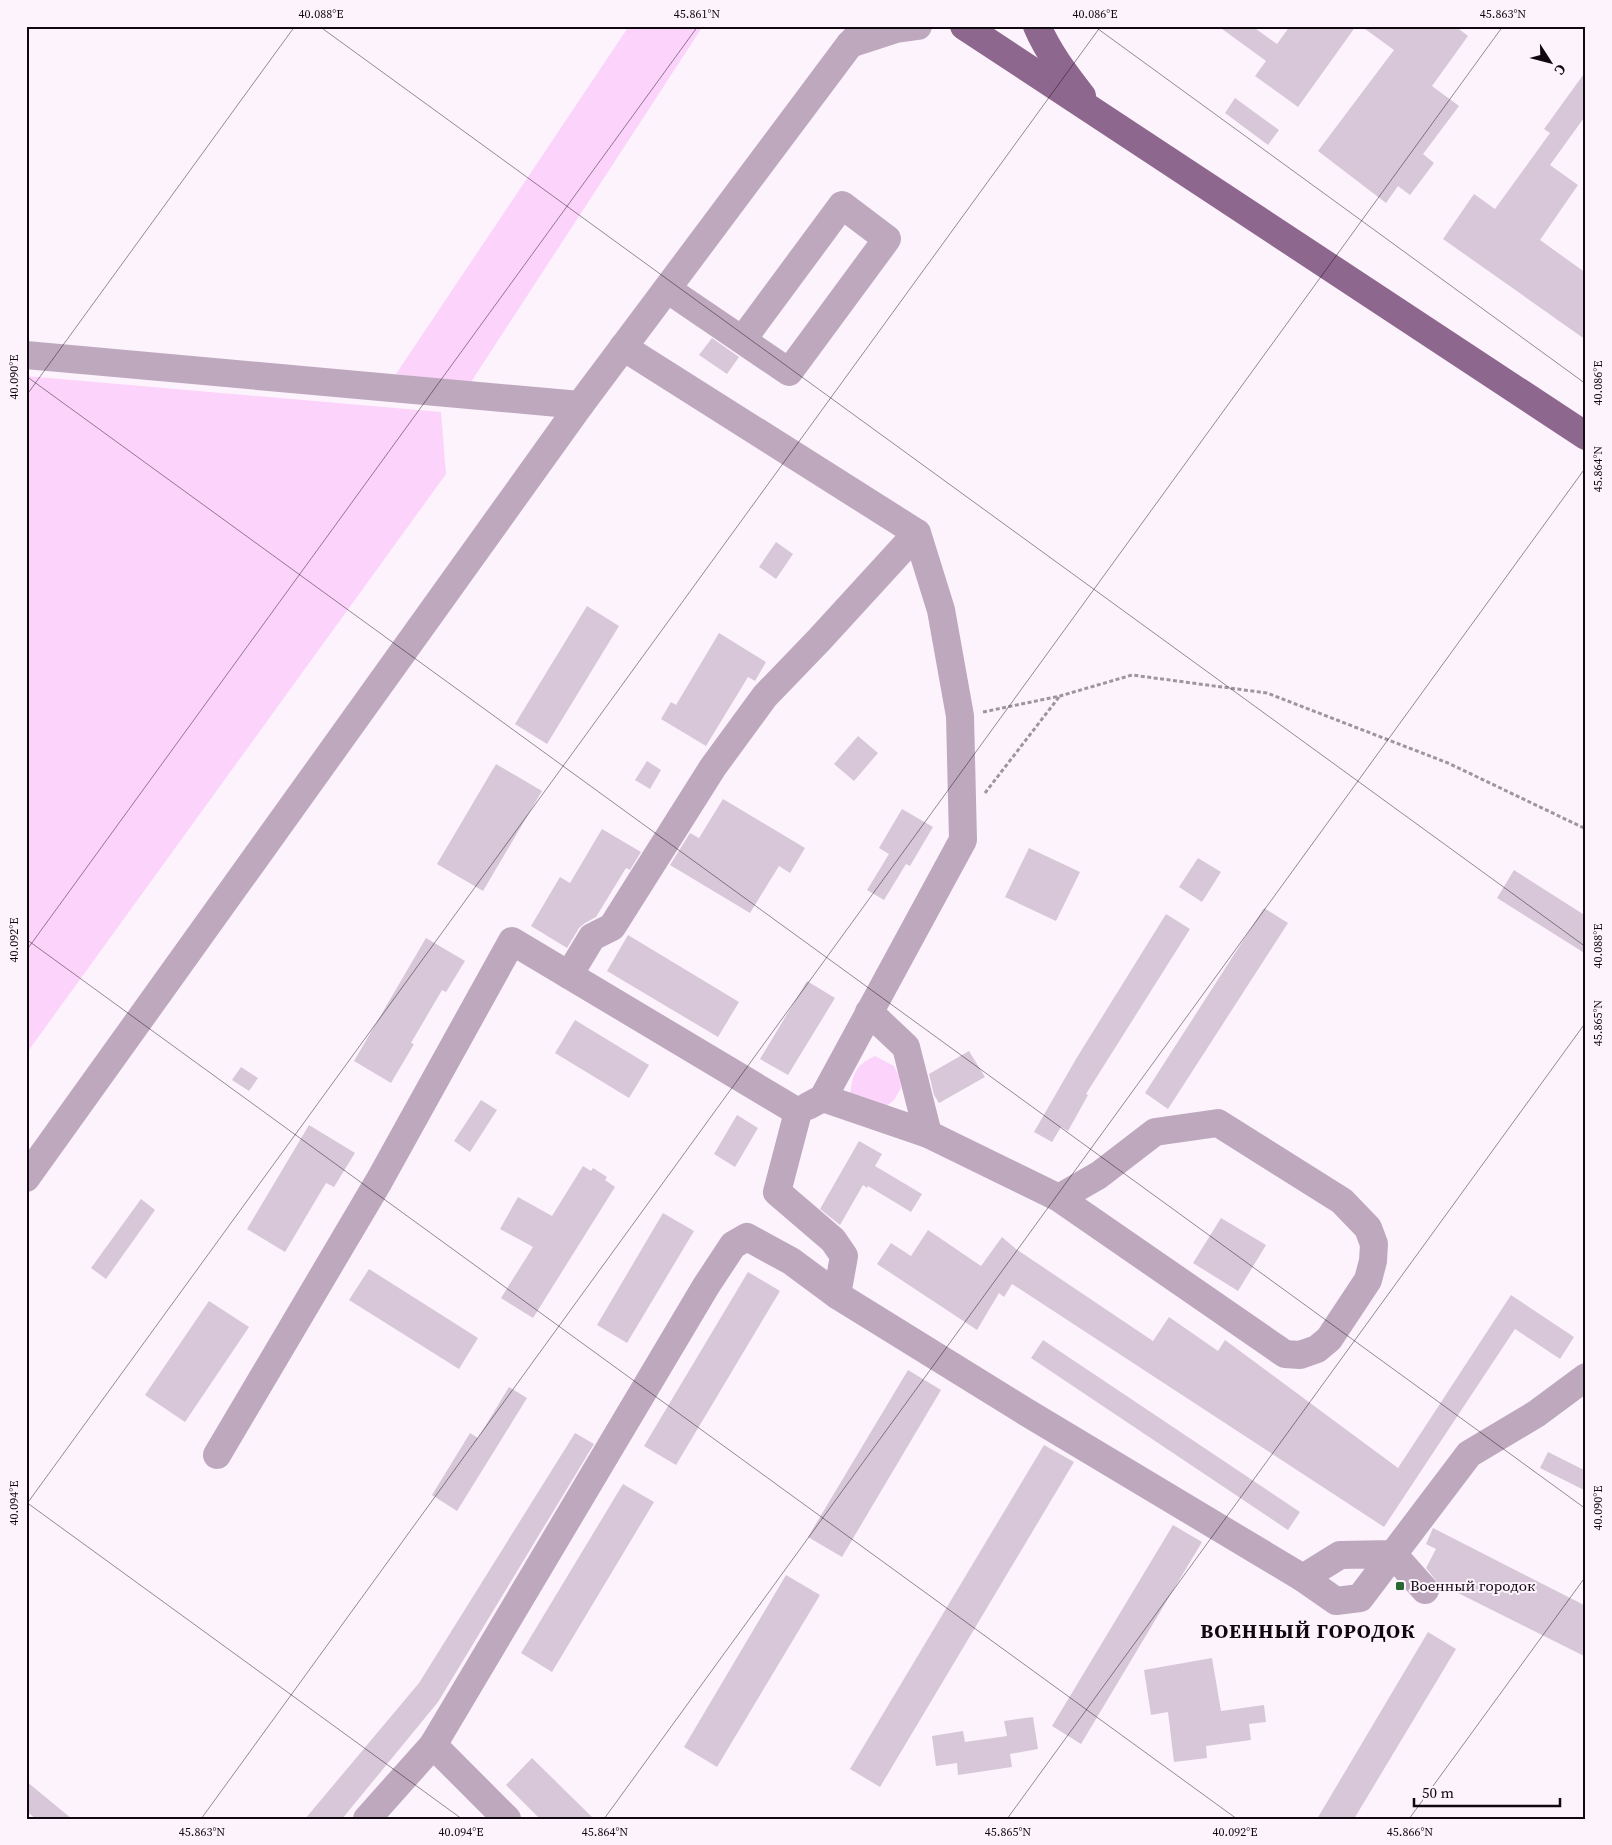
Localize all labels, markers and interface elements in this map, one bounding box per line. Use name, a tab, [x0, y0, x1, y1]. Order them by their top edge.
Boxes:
text: 40.088°E	[299, 6, 343, 22]
text: 45.861°N	[674, 6, 720, 22]
text: 40.086°E	[1073, 6, 1117, 22]
text: 45.863°N	[1480, 6, 1526, 22]
north arrow	[1524, 38, 1574, 88]
text: С	[1550, 60, 1571, 79]
text: 40.090°E	[6, 355, 22, 399]
text: 40.086°E	[1590, 361, 1606, 405]
text: 45.864°N	[1590, 446, 1606, 492]
text: 40.092°E	[6, 918, 22, 962]
text: 40.088°E	[1590, 924, 1606, 968]
text: 45.865°N	[1590, 1000, 1606, 1046]
text: 40.094°E	[6, 1481, 22, 1525]
text: 40.090°E	[1590, 1486, 1606, 1530]
place label: Военный городок	[1410, 1575, 1536, 1596]
marker: Военный городок	[1394, 1580, 1406, 1592]
district label: ВОЕННЫЙ ГОРОДОК	[1200, 1617, 1416, 1645]
scale bar	[1414, 1775, 1561, 1807]
text: 50 m	[1422, 1782, 1454, 1803]
text: 45.863°N	[179, 1824, 225, 1840]
text: 40.094°E	[439, 1824, 483, 1840]
text: 45.864°N	[582, 1824, 628, 1840]
text: 45.865°N	[985, 1824, 1031, 1840]
text: 40.092°E	[1213, 1824, 1257, 1840]
text: 45.866°N	[1387, 1824, 1433, 1840]

